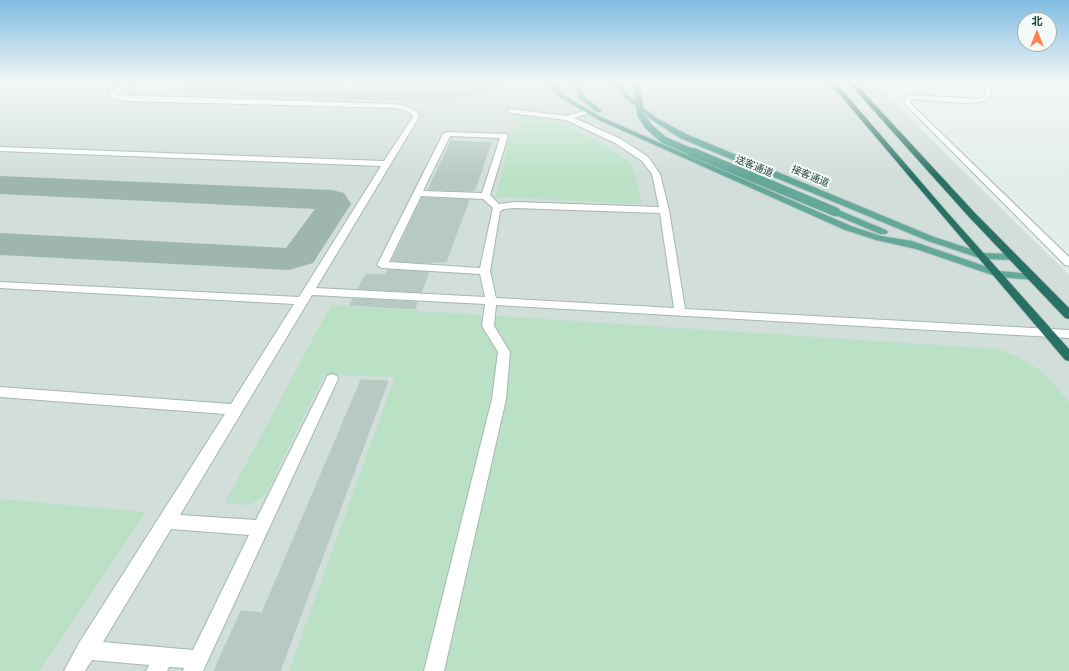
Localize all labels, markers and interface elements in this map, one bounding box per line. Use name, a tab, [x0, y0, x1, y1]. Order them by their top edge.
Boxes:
north arrow	[1017, 12, 1057, 52]
text: 北	[1032, 13, 1043, 29]
street label: 送客通道	[733, 154, 775, 180]
street label: 接客通道	[789, 164, 831, 190]

